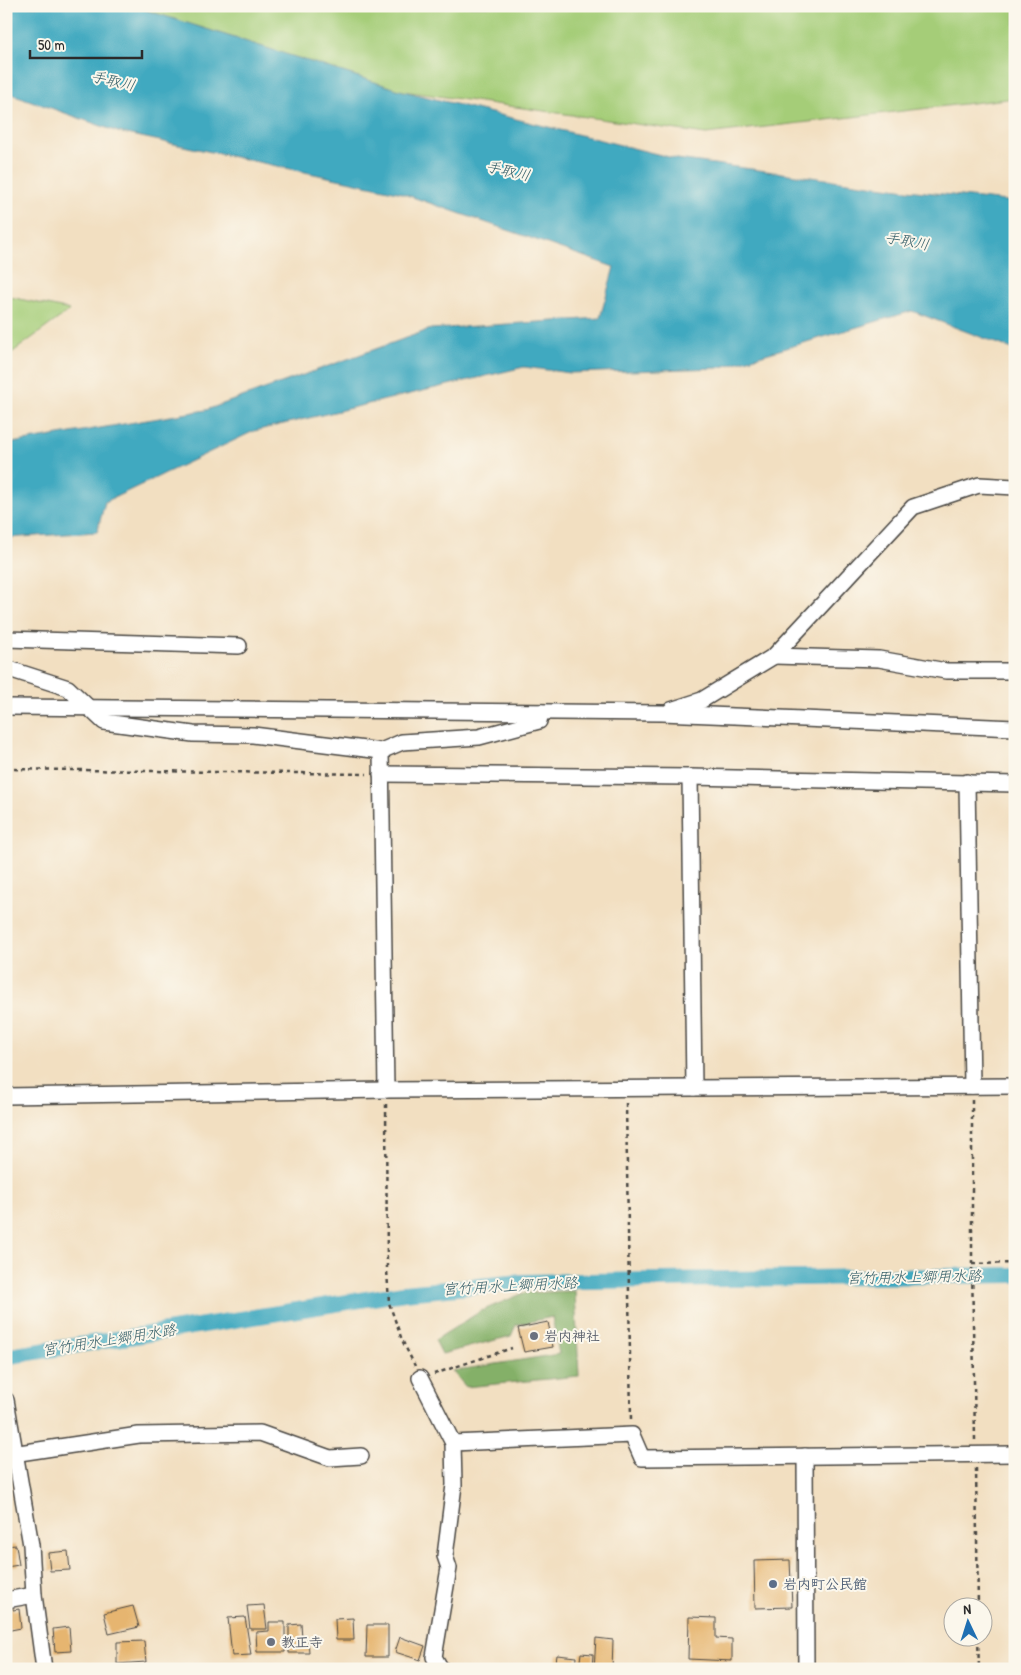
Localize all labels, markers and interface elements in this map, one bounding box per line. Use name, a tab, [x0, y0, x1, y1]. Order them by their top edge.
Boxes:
scale bar	[30, 28, 142, 60]
text: 50 m	[38, 34, 65, 55]
water label: 手取川	[89, 65, 137, 96]
water label: 手取川	[484, 155, 532, 186]
water label: 手取川	[883, 226, 931, 255]
water label: 宮竹用水上郷用水路	[846, 1265, 983, 1288]
water label: 宮竹用水上郷用水路	[442, 1271, 579, 1300]
water label: 宮竹用水上郷用水路	[41, 1318, 178, 1360]
place label: 岩内神社	[544, 1326, 600, 1345]
marker: 岩内神社	[528, 1330, 540, 1342]
place label: 岩内町公民館	[783, 1574, 867, 1593]
marker: 岩内町公民館	[767, 1578, 779, 1590]
north arrow	[944, 1598, 994, 1648]
text: N	[963, 1599, 972, 1618]
place label: 教正寺	[281, 1632, 323, 1651]
marker: 教正寺	[265, 1636, 277, 1648]

